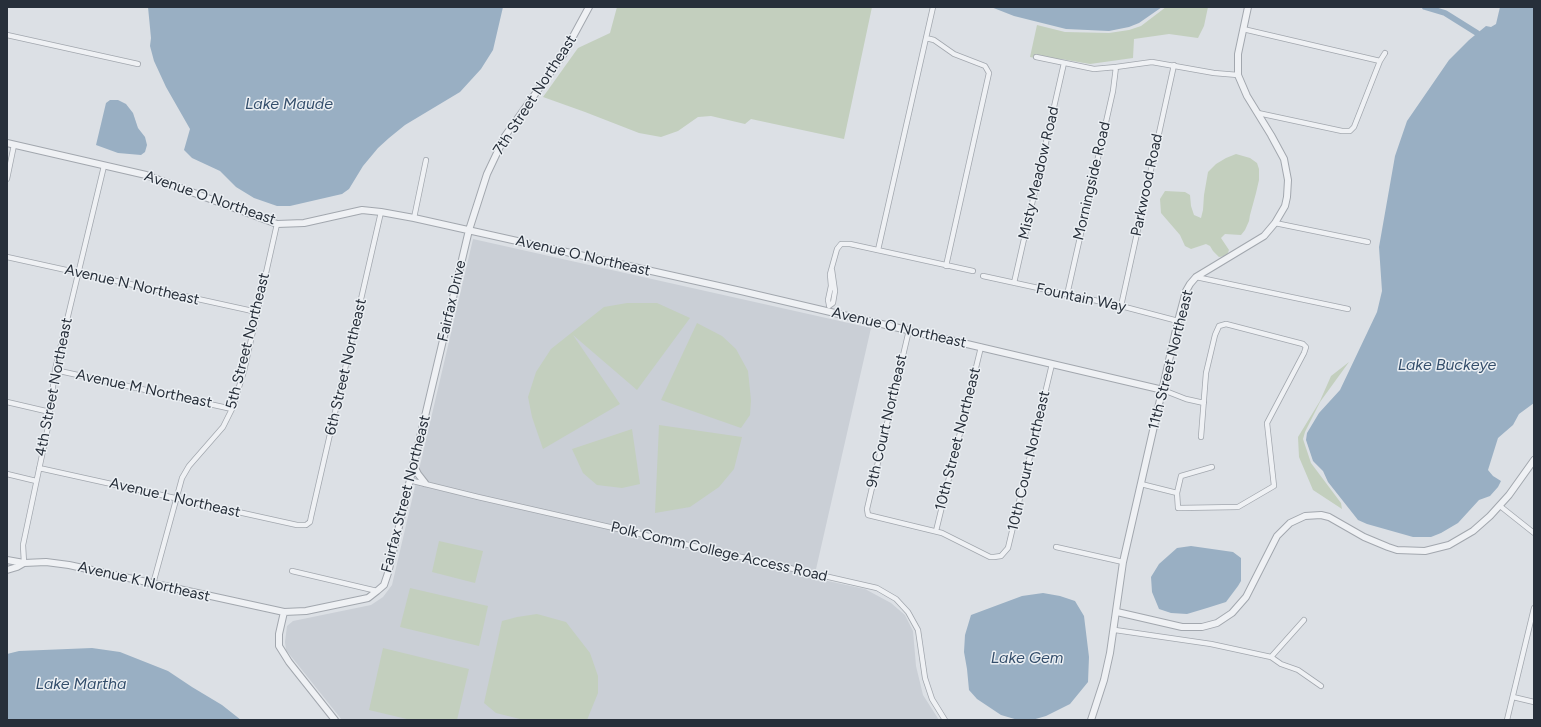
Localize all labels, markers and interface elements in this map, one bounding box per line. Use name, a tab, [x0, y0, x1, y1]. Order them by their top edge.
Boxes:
street label: 7th Street Northeast	[489, 32, 581, 158]
water label: Lake Maude	[245, 94, 333, 114]
street label: Misty Meadow Road	[1015, 105, 1063, 241]
street label: Morningside Road	[1070, 120, 1114, 242]
street label: Parkwood Road	[1127, 132, 1167, 238]
street label: Avenue O Northeast	[142, 167, 278, 229]
street label: Avenue O Northeast	[514, 232, 652, 280]
street label: Fairfax Drive	[434, 259, 470, 343]
street label: Avenue N Northeast	[63, 261, 201, 309]
street label: 5th Street Northeast	[222, 271, 274, 411]
street label: Fountain Way	[1034, 280, 1128, 316]
street label: 11th Street Northeast	[1145, 288, 1197, 432]
street label: 6th Street Northeast	[321, 297, 371, 437]
street label: Avenue O Northeast	[830, 304, 968, 352]
street label: 4th Street Northeast	[32, 316, 76, 458]
street label: 9th Court Northeast	[863, 352, 911, 490]
water label: Lake Buckeye	[1398, 355, 1496, 375]
street label: 10th Street Northeast	[931, 365, 985, 513]
street label: Avenue M Northeast	[74, 366, 214, 412]
street label: 10th Court Northeast	[1004, 389, 1054, 533]
street label: Fairfax Street Northeast	[378, 413, 434, 575]
street label: Avenue L Northeast	[108, 474, 242, 522]
street label: Polk Comm College Access Road	[609, 518, 829, 586]
street label: Avenue K Northeast	[76, 558, 212, 606]
water label: Lake Gem	[991, 648, 1063, 668]
water label: Lake Martha	[36, 674, 126, 694]

